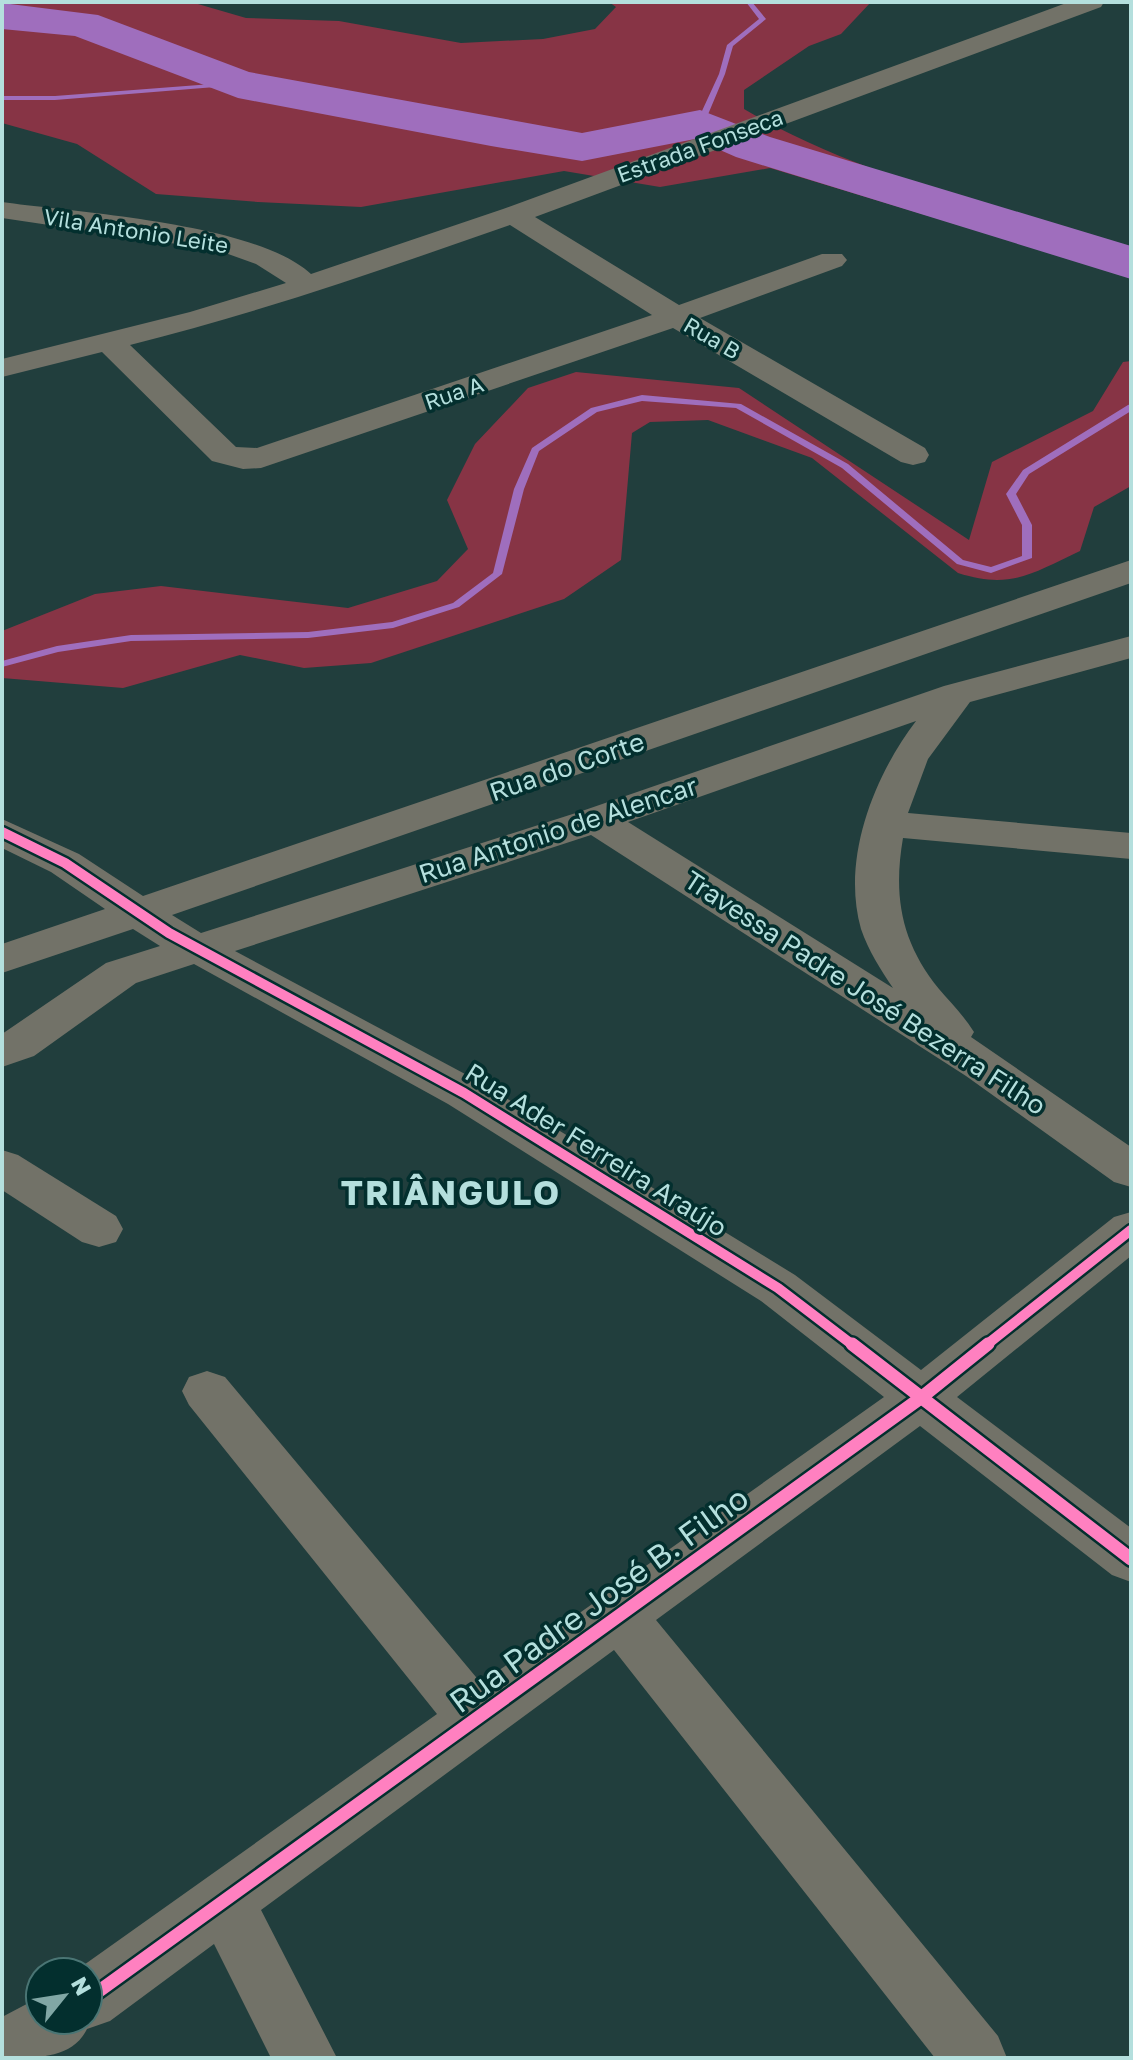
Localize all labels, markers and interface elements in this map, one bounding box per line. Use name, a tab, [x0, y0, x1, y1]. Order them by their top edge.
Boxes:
street label: Estrada Fonseca	[613, 103, 786, 188]
street label: Vila Antonio Leite	[42, 203, 230, 258]
street label: Rua B	[679, 311, 745, 364]
street label: Rua A	[421, 370, 487, 415]
street label: Rua do Corte	[485, 726, 648, 807]
street label: Rua Antonio de Alencar	[415, 770, 701, 889]
street label: Travessa Padre José Bezerra Filho	[679, 864, 1052, 1121]
street label: Rua Ader Ferreira Araújo	[460, 1056, 733, 1243]
district label: TRIÂNGULO	[341, 1172, 561, 1212]
street label: Rua Padre José B. Filho	[442, 1478, 755, 1720]
north arrow	[24, 1956, 104, 2036]
text: N	[66, 1972, 98, 2000]

